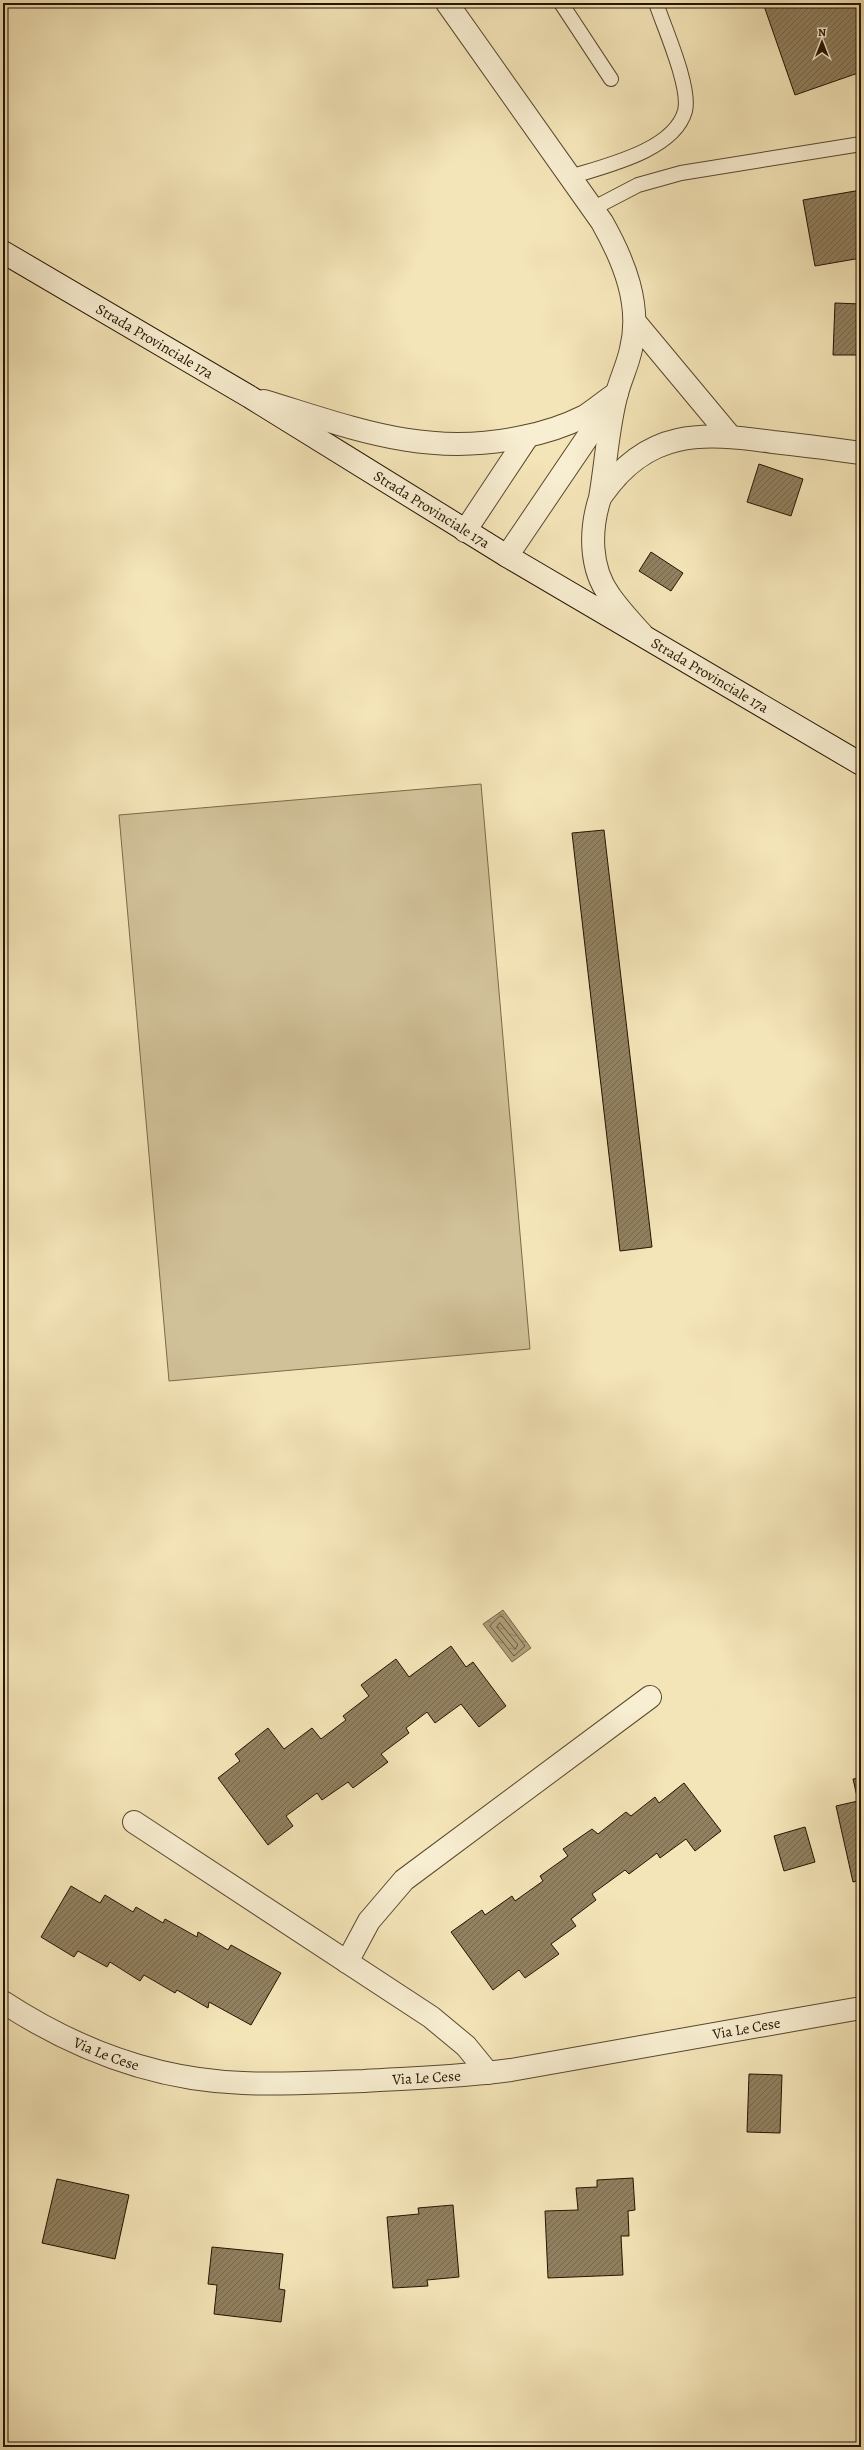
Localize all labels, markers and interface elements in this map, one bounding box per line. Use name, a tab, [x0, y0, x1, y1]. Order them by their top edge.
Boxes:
north arrow	[802, 22, 842, 62]
text: N	[818, 25, 826, 40]
street label: Strada Provinciale 17a	[92, 299, 217, 383]
street label: Strada Provinciale 17a	[370, 466, 494, 553]
street label: Strada Provinciale 17a	[647, 633, 772, 718]
street label: Via Le Cese	[710, 2012, 782, 2044]
street label: Via Le Cese	[69, 2032, 142, 2075]
street label: Via Le Cese	[391, 2065, 462, 2089]

